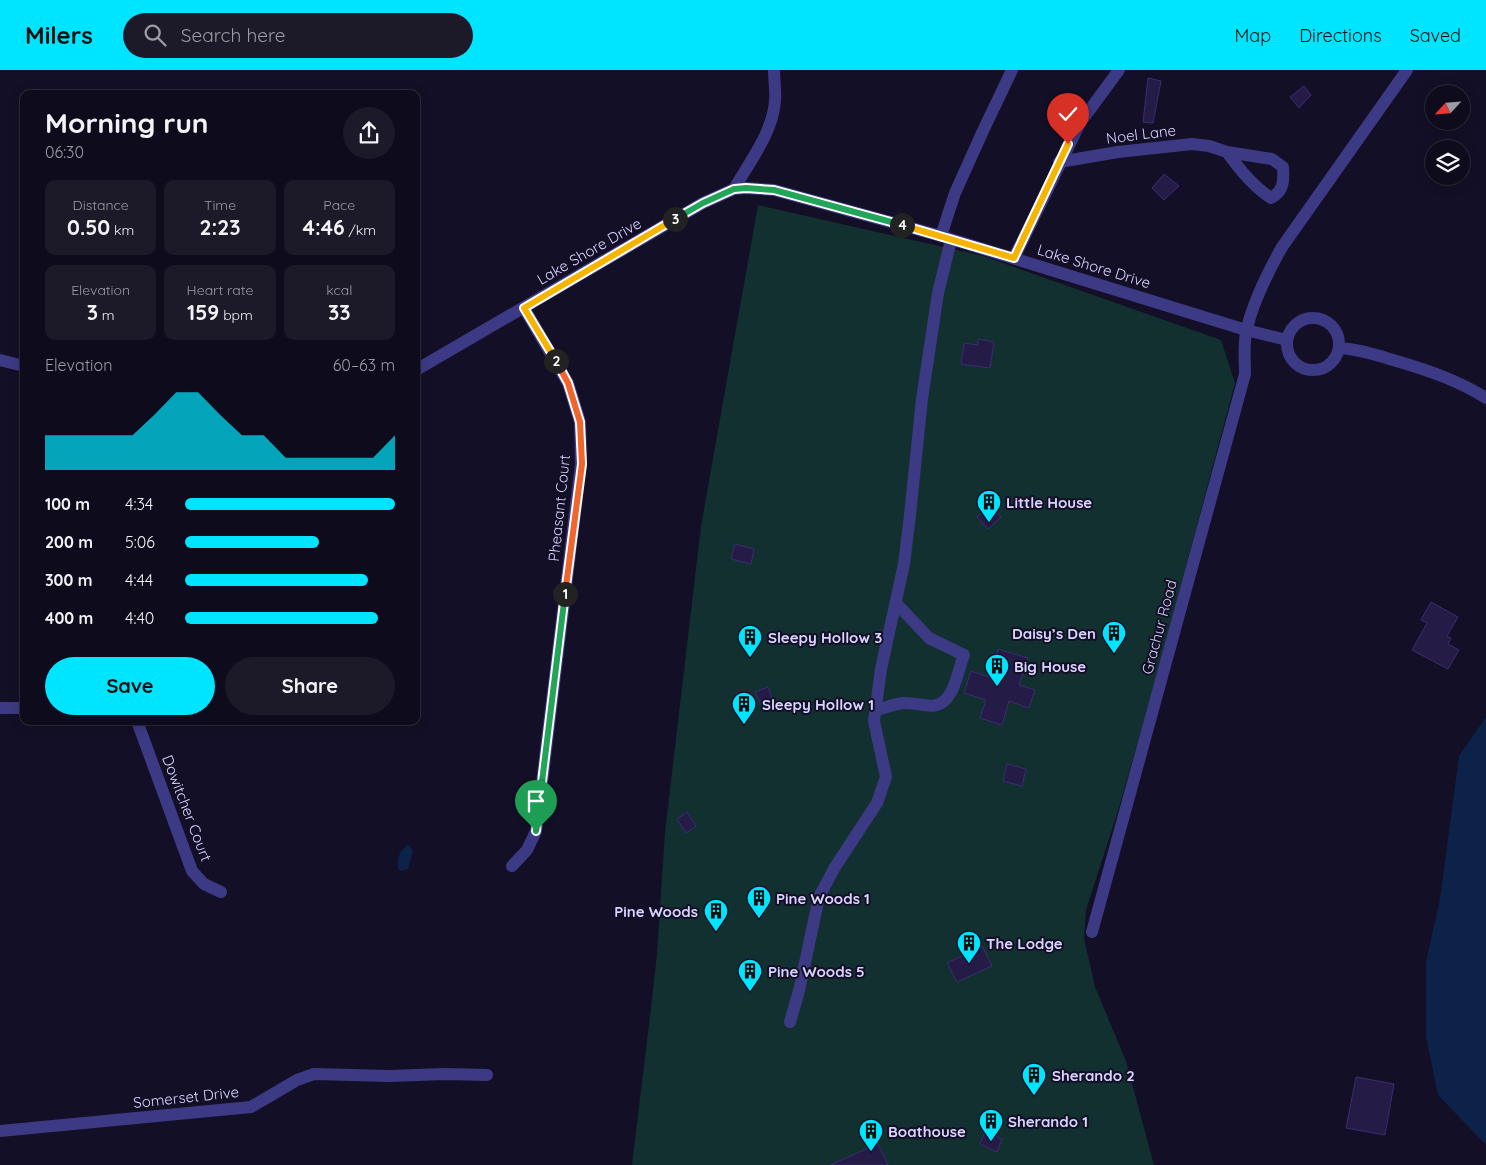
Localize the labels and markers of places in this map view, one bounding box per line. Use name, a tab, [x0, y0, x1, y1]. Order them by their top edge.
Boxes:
pin	[1047, 93, 1089, 144]
pin: 3	[662, 206, 688, 232]
pin: 4	[890, 212, 914, 238]
pin: 2	[544, 348, 568, 374]
building icon: Little House	[976, 489, 1002, 523]
place label: Little House	[1006, 493, 1092, 512]
pin: 1	[552, 582, 578, 606]
building icon: Daisy’s Den	[1101, 620, 1127, 654]
building icon: Sleepy Hollow 3	[737, 624, 763, 658]
place label: Daisy’s Den	[1012, 624, 1096, 643]
place label: Sleepy Hollow 3	[768, 628, 882, 647]
building icon: Big House	[984, 653, 1010, 687]
place label: Big House	[1014, 657, 1086, 676]
building icon: Sleepy Hollow 1	[731, 691, 757, 725]
place label: Sleepy Hollow 1	[762, 695, 874, 714]
pin	[515, 780, 557, 831]
building icon: Pine Woods 1	[746, 885, 772, 919]
place label: Pine Woods 1	[776, 889, 870, 908]
building icon: Pine Woods	[703, 898, 729, 932]
place label: Pine Woods	[614, 902, 698, 921]
building icon: The Lodge	[956, 930, 982, 964]
place label: The Lodge	[986, 934, 1063, 953]
building icon: Pine Woods 5	[737, 958, 763, 992]
place label: Pine Woods 5	[768, 962, 865, 981]
building icon: Sherando 2	[1021, 1062, 1047, 1096]
place label: Sherando 2	[1052, 1066, 1135, 1085]
building icon: Sherando 1	[978, 1108, 1004, 1142]
place label: Sherando 1	[1008, 1112, 1088, 1131]
building icon: Boathouse	[858, 1118, 884, 1152]
place label: Boathouse	[888, 1122, 966, 1141]

